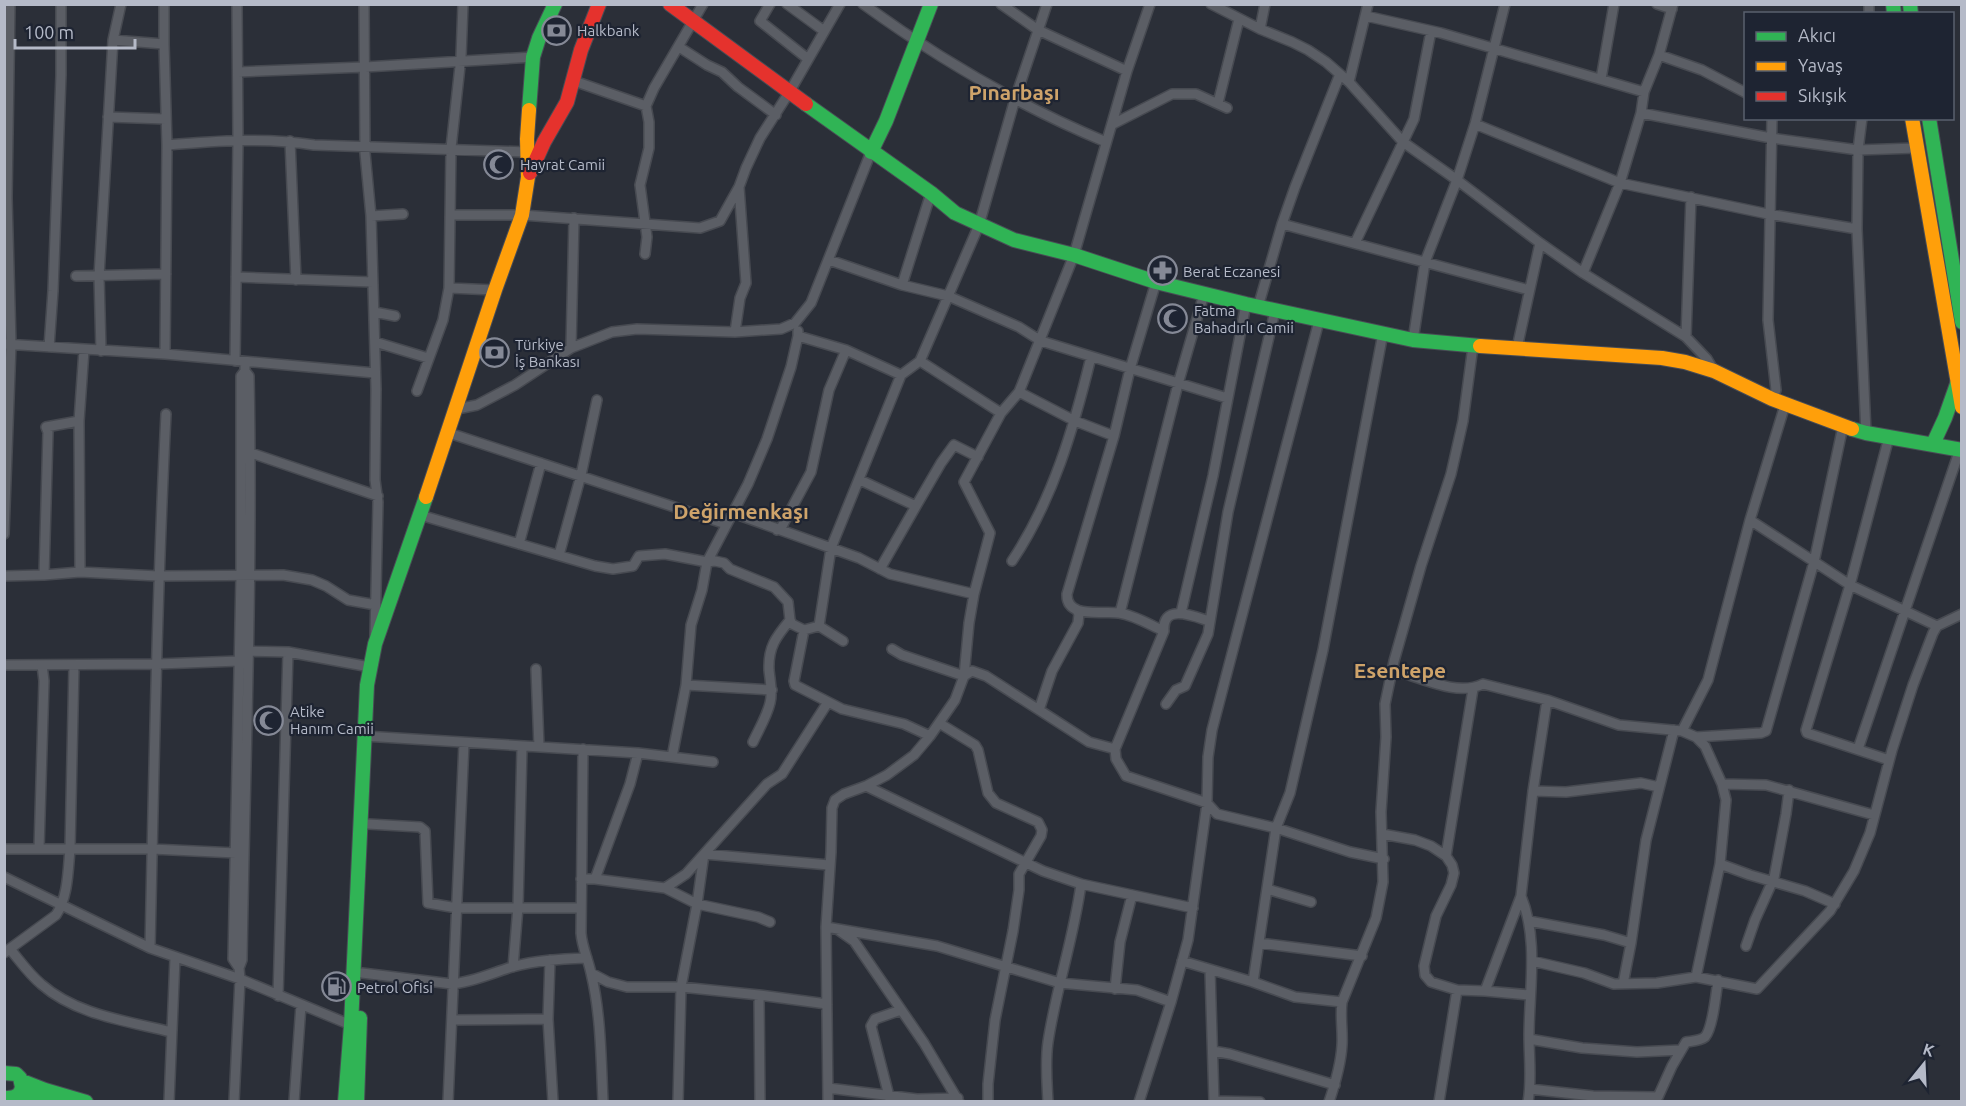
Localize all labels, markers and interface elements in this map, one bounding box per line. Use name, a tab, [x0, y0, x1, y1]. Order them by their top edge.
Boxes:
scale bar	[15, 12, 135, 50]
legend	[1744, 12, 1954, 120]
bank icon: Halkbank	[540, 14, 572, 46]
text: 100 m	[24, 22, 74, 42]
place label: Halkbank	[577, 22, 640, 39]
text: Akıcı	[1798, 25, 1836, 45]
text: Yavaş	[1798, 55, 1843, 75]
district label: Pınarbaşı	[968, 80, 1060, 104]
text: Sıkışık	[1798, 85, 1847, 105]
mosque icon: Hayrat Camii	[483, 148, 515, 180]
place label: Hayrat Camii	[520, 156, 605, 173]
pharmacy icon: Berat Eczanesi	[1146, 255, 1178, 287]
place label: Berat Eczanesi	[1183, 263, 1280, 280]
place label: Fatma Bahadırlı Camii	[1194, 302, 1294, 336]
mosque icon: Fatma Bahadırlı Camii	[1157, 303, 1189, 335]
place label: Türkiye İş Bankası	[515, 336, 580, 370]
bank icon: Türkiye İş Bankası	[478, 337, 510, 369]
district label: Değirmenkaşı	[673, 499, 809, 523]
district label: Esentepe	[1354, 658, 1446, 682]
place label: Atike Hanım Camii	[290, 703, 374, 737]
mosque icon: Atike Hanım Camii	[253, 704, 285, 736]
fuel station icon: Petrol Ofisi	[320, 971, 352, 1003]
place label: Petrol Ofisi	[357, 979, 433, 996]
north arrow	[1894, 1034, 1954, 1094]
text: K	[1921, 1040, 1937, 1060]

